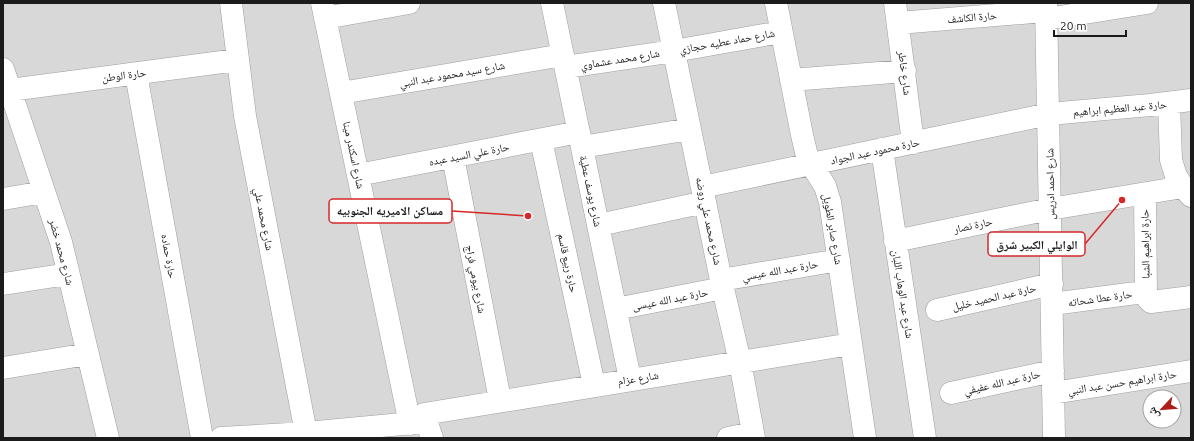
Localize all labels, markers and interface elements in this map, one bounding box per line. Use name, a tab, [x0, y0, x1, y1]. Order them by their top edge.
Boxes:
street label: حارة الكاشف	[947, 9, 997, 25]
scale bar	[1054, 12, 1126, 38]
text: 20 m	[1060, 19, 1087, 32]
street label: شارع حماد عطيه حجازي	[678, 27, 776, 58]
street label: شارع محمد عشماوي	[579, 47, 661, 74]
street label: شارع خاطر	[895, 49, 914, 96]
street label: شارع سيد محمود عبد النبي	[398, 59, 506, 92]
street label: حارة الوطن	[101, 66, 147, 85]
street label: حارة عبد العظيم ابراهيم	[1073, 98, 1168, 120]
street label: شارع اسكندر مينا	[340, 120, 367, 190]
street label: حارة محمود عبد الجواد	[829, 136, 921, 167]
street label: حارة علي السيد عبده	[428, 140, 511, 170]
street label: شارع احمد ادريس	[1043, 148, 1058, 220]
street label: شارع يوسف عطية	[577, 154, 604, 228]
street label: شارع محمد علي روضه	[691, 176, 724, 267]
street label: شارع محمد علي	[249, 187, 276, 252]
street label: شارع صابر الطويل	[820, 192, 845, 266]
callout: مساكن الاميريه الجنوبيه	[329, 199, 452, 223]
text: مساكن الاميريه الجنوبيه	[337, 204, 444, 219]
street label: حارة ابراهيم الشبا	[1138, 209, 1154, 279]
street label: حارة نصار	[951, 215, 994, 235]
street label: شارع محمد خضر	[46, 217, 77, 287]
street label: حارة ربيع قاسم	[554, 232, 580, 294]
callout: الوايلي الكبير شرق	[988, 232, 1085, 256]
street label: حارة حماده	[159, 233, 179, 279]
text: الوايلي الكبير شرق	[996, 238, 1078, 255]
street label: شارع بيومي فراج	[461, 244, 489, 315]
street label: شارع عبد الوهاب اللبان	[889, 249, 916, 339]
street label: حارة عبد الله عيسي	[741, 257, 819, 285]
street label: حارة عبد الحميد خليل	[951, 281, 1038, 314]
street label: حارة عبد الله عيسى	[631, 286, 709, 313]
street label: حارة عطا شحاته	[1067, 288, 1133, 308]
street label: حارة عبد الله عفيفي	[963, 367, 1042, 399]
street label: حارة ابراهيم حسن عبد النبي	[1067, 367, 1178, 399]
street label: شارع عزام	[617, 369, 660, 388]
north arrow	[1142, 389, 1182, 429]
text: ش	[1145, 404, 1163, 421]

